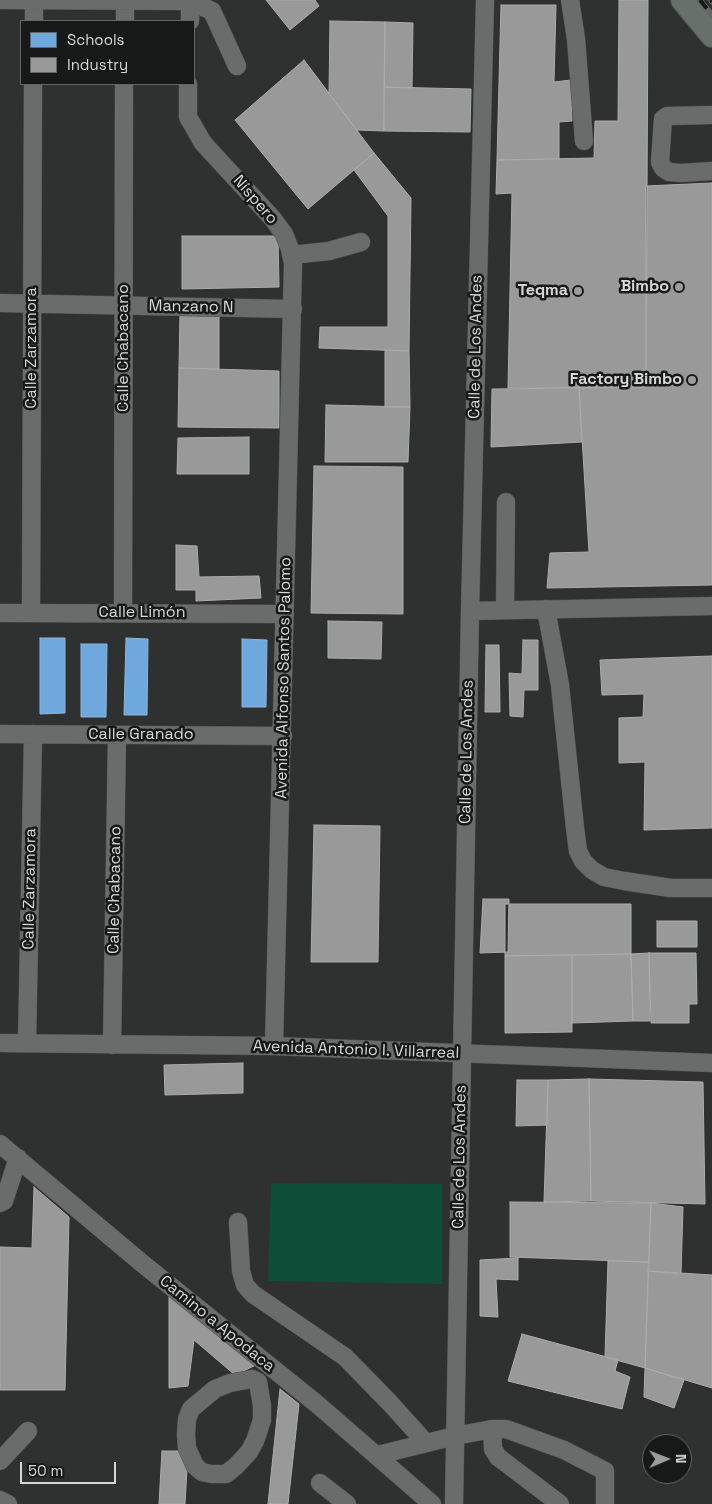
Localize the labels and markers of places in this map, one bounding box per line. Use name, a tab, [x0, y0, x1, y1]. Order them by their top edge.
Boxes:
place label: Bimbo	[620, 277, 669, 297]
place label: Teqma	[518, 281, 568, 301]
marker: Bimbo	[673, 281, 685, 293]
marker: Teqma	[572, 285, 584, 297]
place label: Factory Bimbo	[570, 370, 682, 390]
marker: Factory Bimbo	[686, 374, 698, 386]

